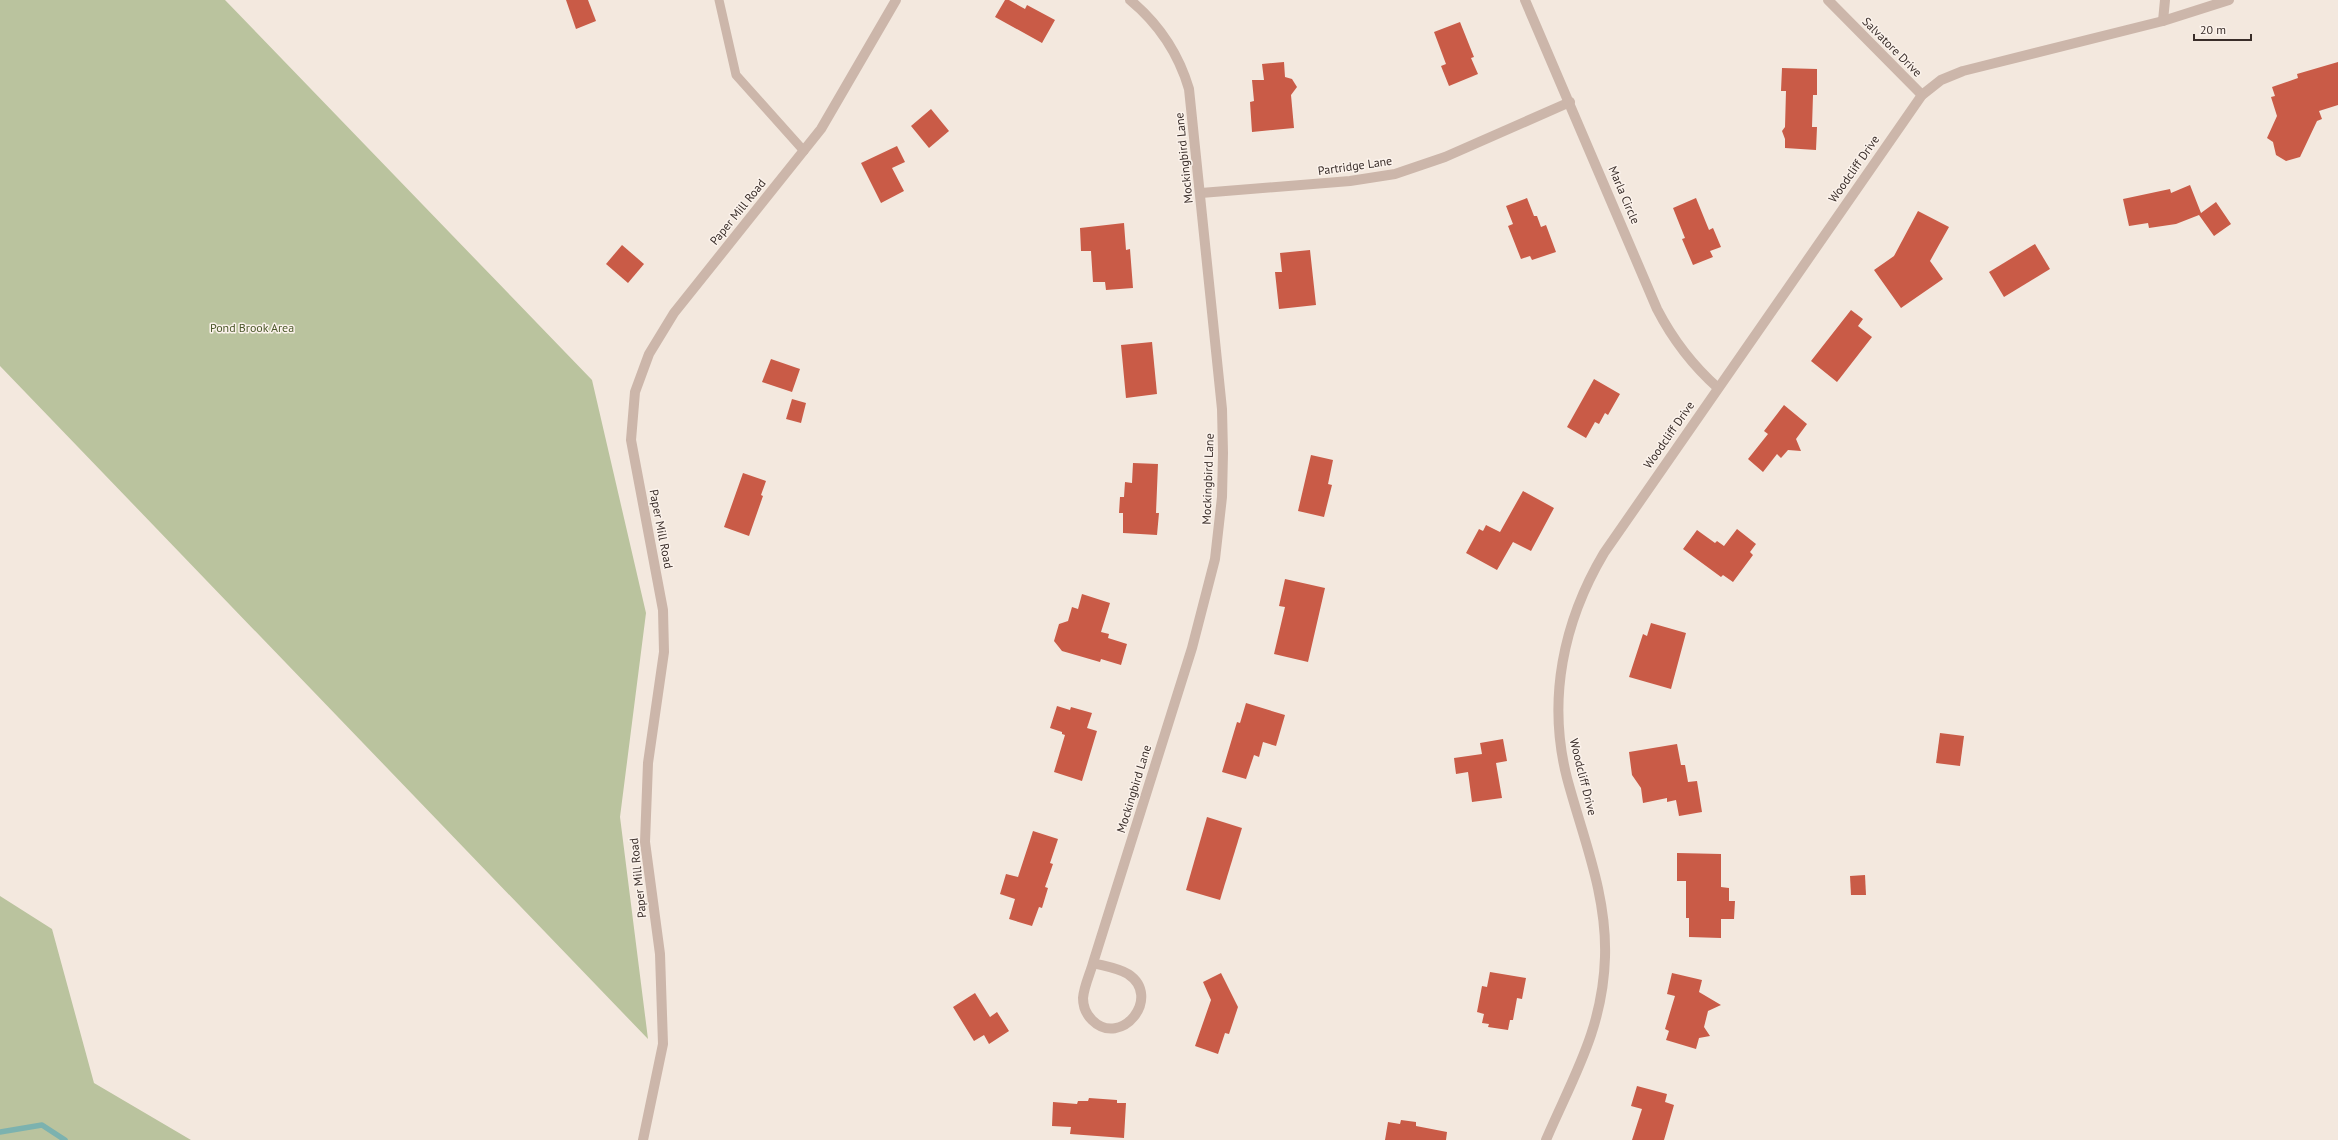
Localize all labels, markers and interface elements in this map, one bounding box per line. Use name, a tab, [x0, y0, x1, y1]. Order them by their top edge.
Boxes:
street label: Salvatore Drive	[1859, 14, 1925, 80]
scale bar	[2194, 16, 2251, 42]
text: 20 m	[2200, 22, 2226, 37]
street label: Mockingbird Lane	[1171, 112, 1196, 204]
street label: Woodcliff Drive	[1825, 132, 1882, 205]
street label: Partridge Lane	[1317, 153, 1393, 178]
street label: Marla Circle	[1606, 164, 1643, 226]
street label: Paper Mill Road	[706, 176, 769, 248]
park label: Pond Brook Area	[210, 320, 294, 335]
street label: Woodcliff Drive	[1640, 398, 1697, 471]
street label: Mockingbird Lane	[1198, 433, 1217, 525]
street label: Paper Mill Road	[646, 488, 677, 570]
street label: Woodcliff Drive	[1567, 737, 1600, 817]
street label: Mockingbird Lane	[1113, 743, 1154, 835]
street label: Paper Mill Road	[626, 837, 649, 919]

